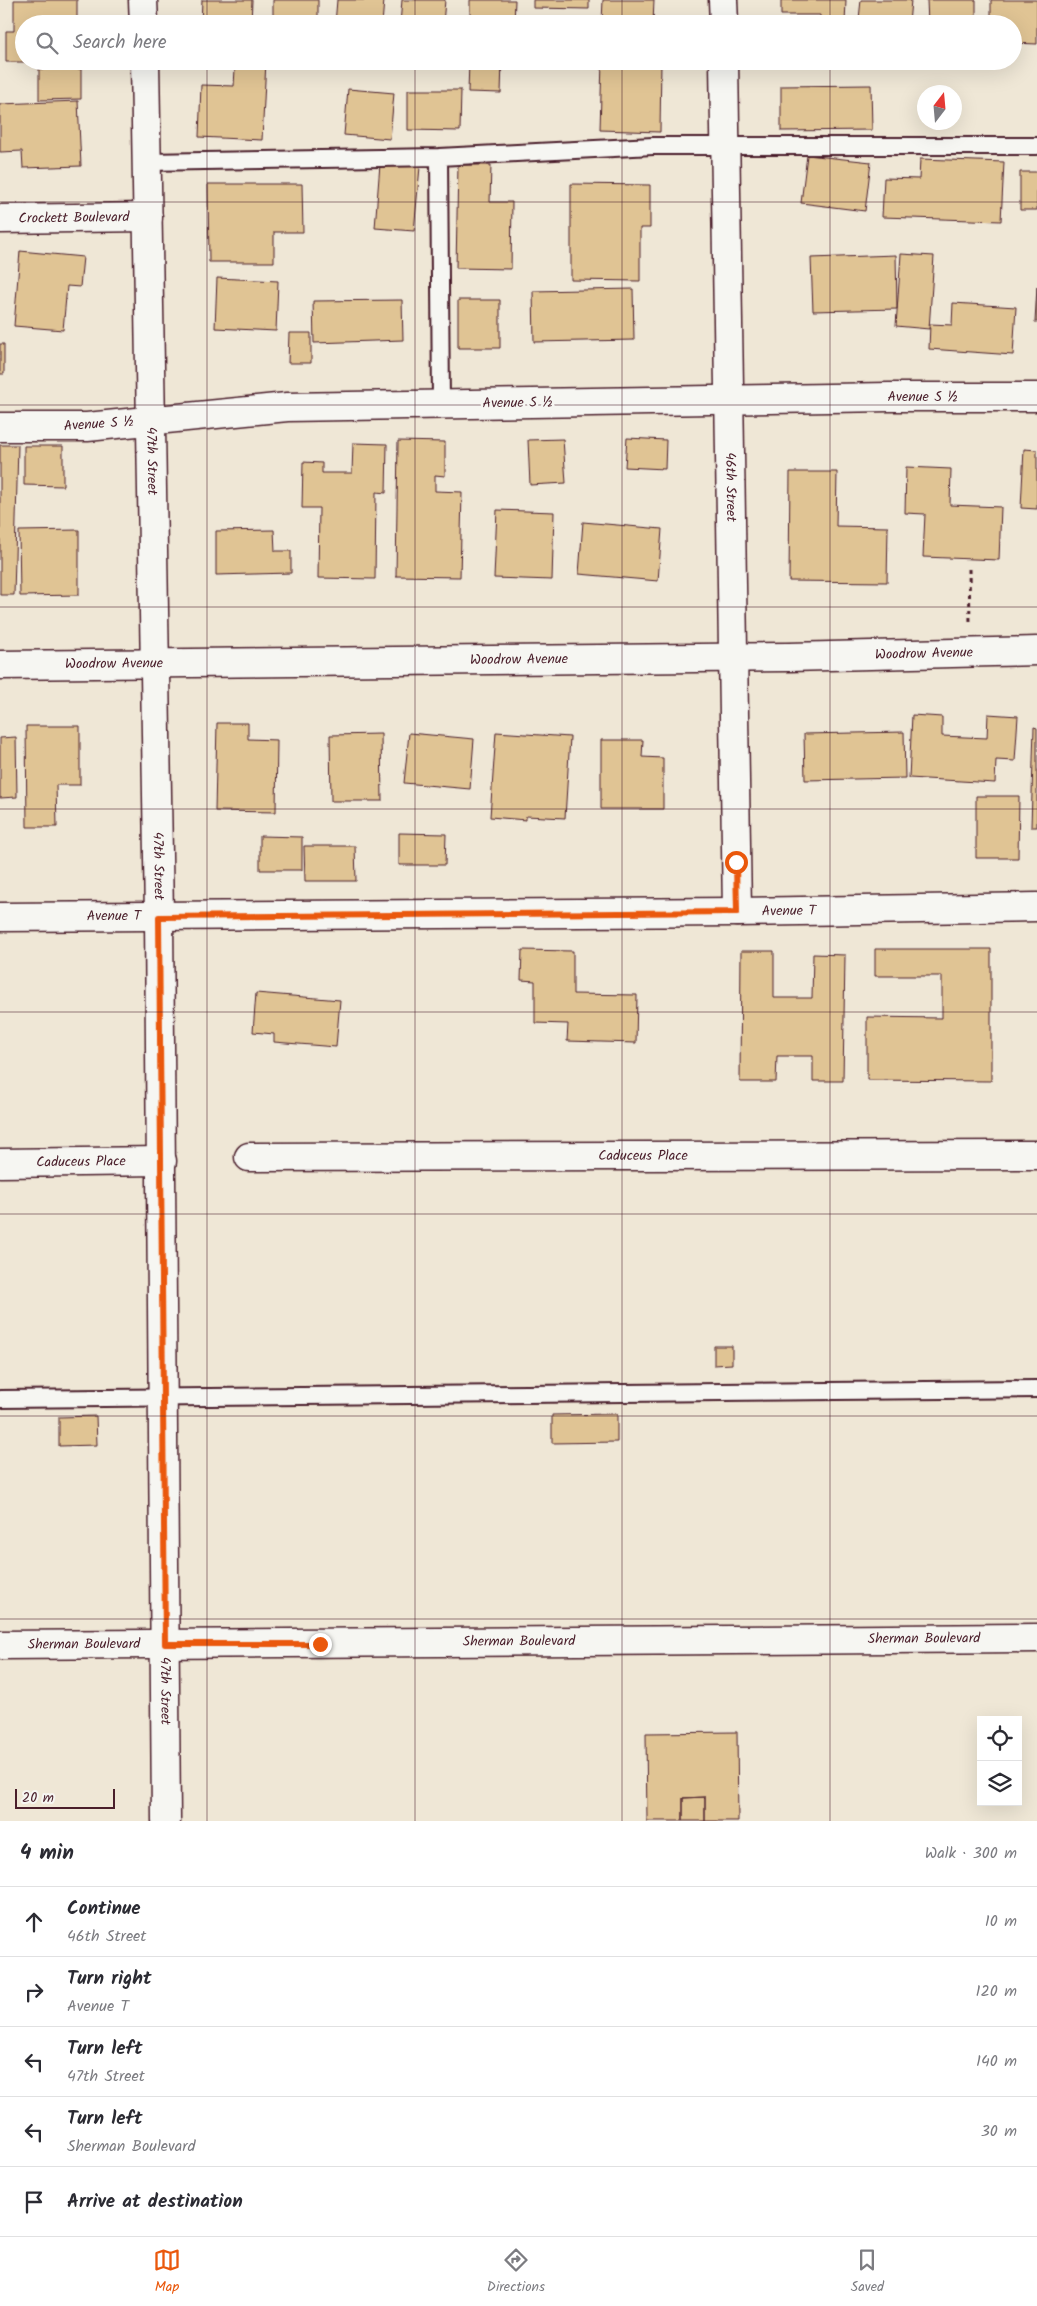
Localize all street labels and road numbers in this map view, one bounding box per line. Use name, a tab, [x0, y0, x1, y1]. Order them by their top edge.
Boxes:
street label: Crockett Boulevard	[18, 206, 131, 230]
street label: Avenue S ½	[888, 386, 958, 408]
street label: Avenue S ½	[482, 391, 554, 415]
street label: Avenue S ½	[63, 411, 135, 437]
street label: 47th Street	[140, 427, 163, 496]
street label: 46th Street	[719, 452, 742, 523]
street label: Woodrow Avenue	[875, 642, 974, 666]
street label: Woodrow Avenue	[470, 648, 569, 671]
street label: Woodrow Avenue	[65, 652, 164, 675]
street label: 47th Street	[147, 832, 170, 901]
street label: Avenue T	[762, 900, 818, 923]
street label: Avenue T	[87, 905, 143, 927]
street label: Caduceus Place	[598, 1145, 689, 1167]
street label: Caduceus Place	[36, 1150, 127, 1174]
street label: Sherman Boulevard	[868, 1627, 981, 1650]
street label: Sherman Boulevard	[463, 1630, 576, 1653]
street label: Sherman Boulevard	[28, 1633, 141, 1656]
street label: 47th Street	[154, 1657, 176, 1726]

